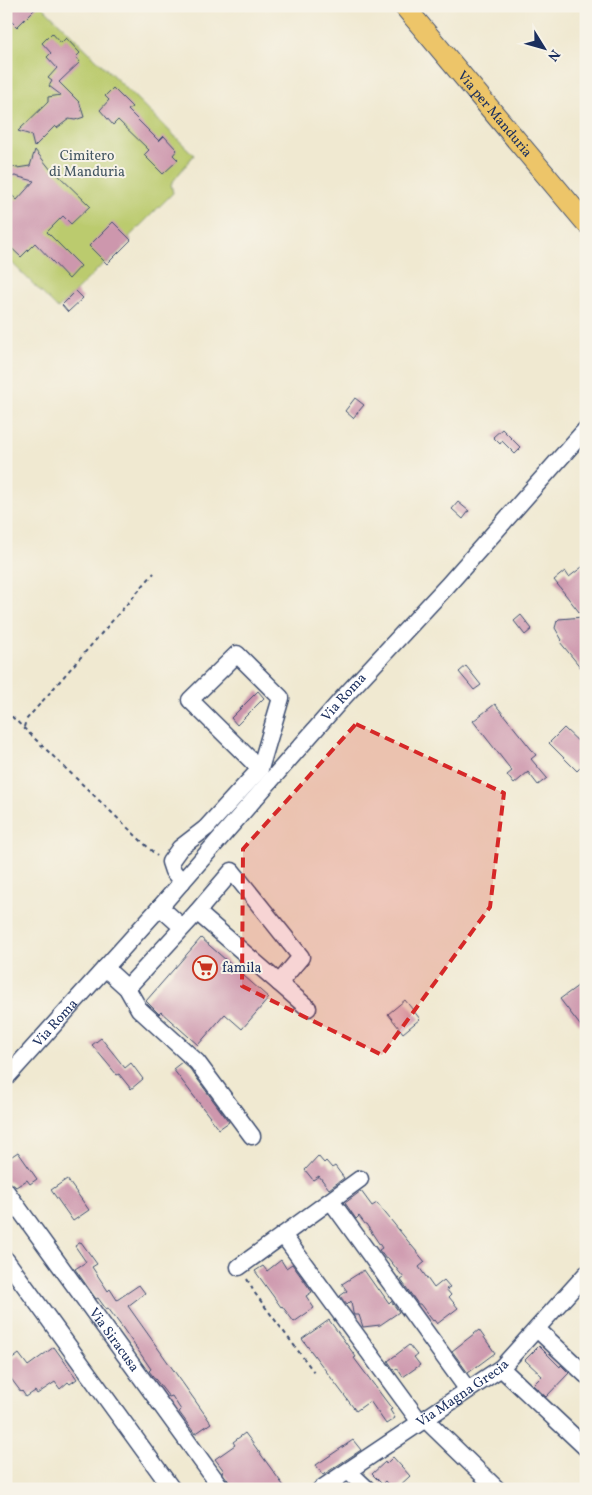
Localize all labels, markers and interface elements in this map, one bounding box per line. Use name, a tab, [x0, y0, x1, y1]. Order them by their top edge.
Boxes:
north arrow	[520, 22, 570, 72]
text: N	[543, 45, 564, 65]
street label: Via per Manduria	[453, 67, 536, 161]
park label: Cimitero di Manduria	[49, 147, 125, 182]
street label: Via Roma	[317, 669, 371, 726]
supermarket icon: famila	[192, 955, 218, 981]
place label: famila	[222, 959, 262, 978]
street label: Via Roma	[29, 995, 82, 1051]
street label: Via Siracusa	[84, 1304, 144, 1376]
street label: Via Magna Grecia	[413, 1355, 514, 1432]

